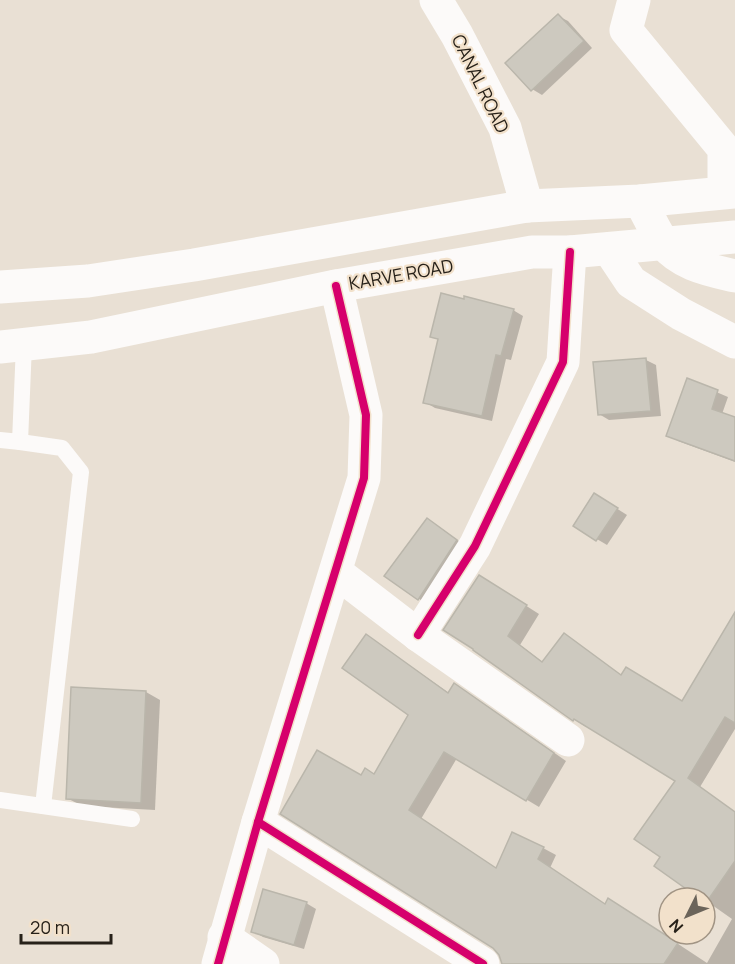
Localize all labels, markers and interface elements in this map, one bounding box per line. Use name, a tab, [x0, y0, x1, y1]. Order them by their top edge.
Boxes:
street label: CANAL ROAD	[447, 30, 515, 137]
street label: KARVE ROAD	[347, 253, 455, 295]
north arrow	[657, 886, 717, 946]
scale bar	[21, 907, 111, 945]
text: 20 m	[30, 915, 70, 939]
text: N	[664, 915, 688, 938]

